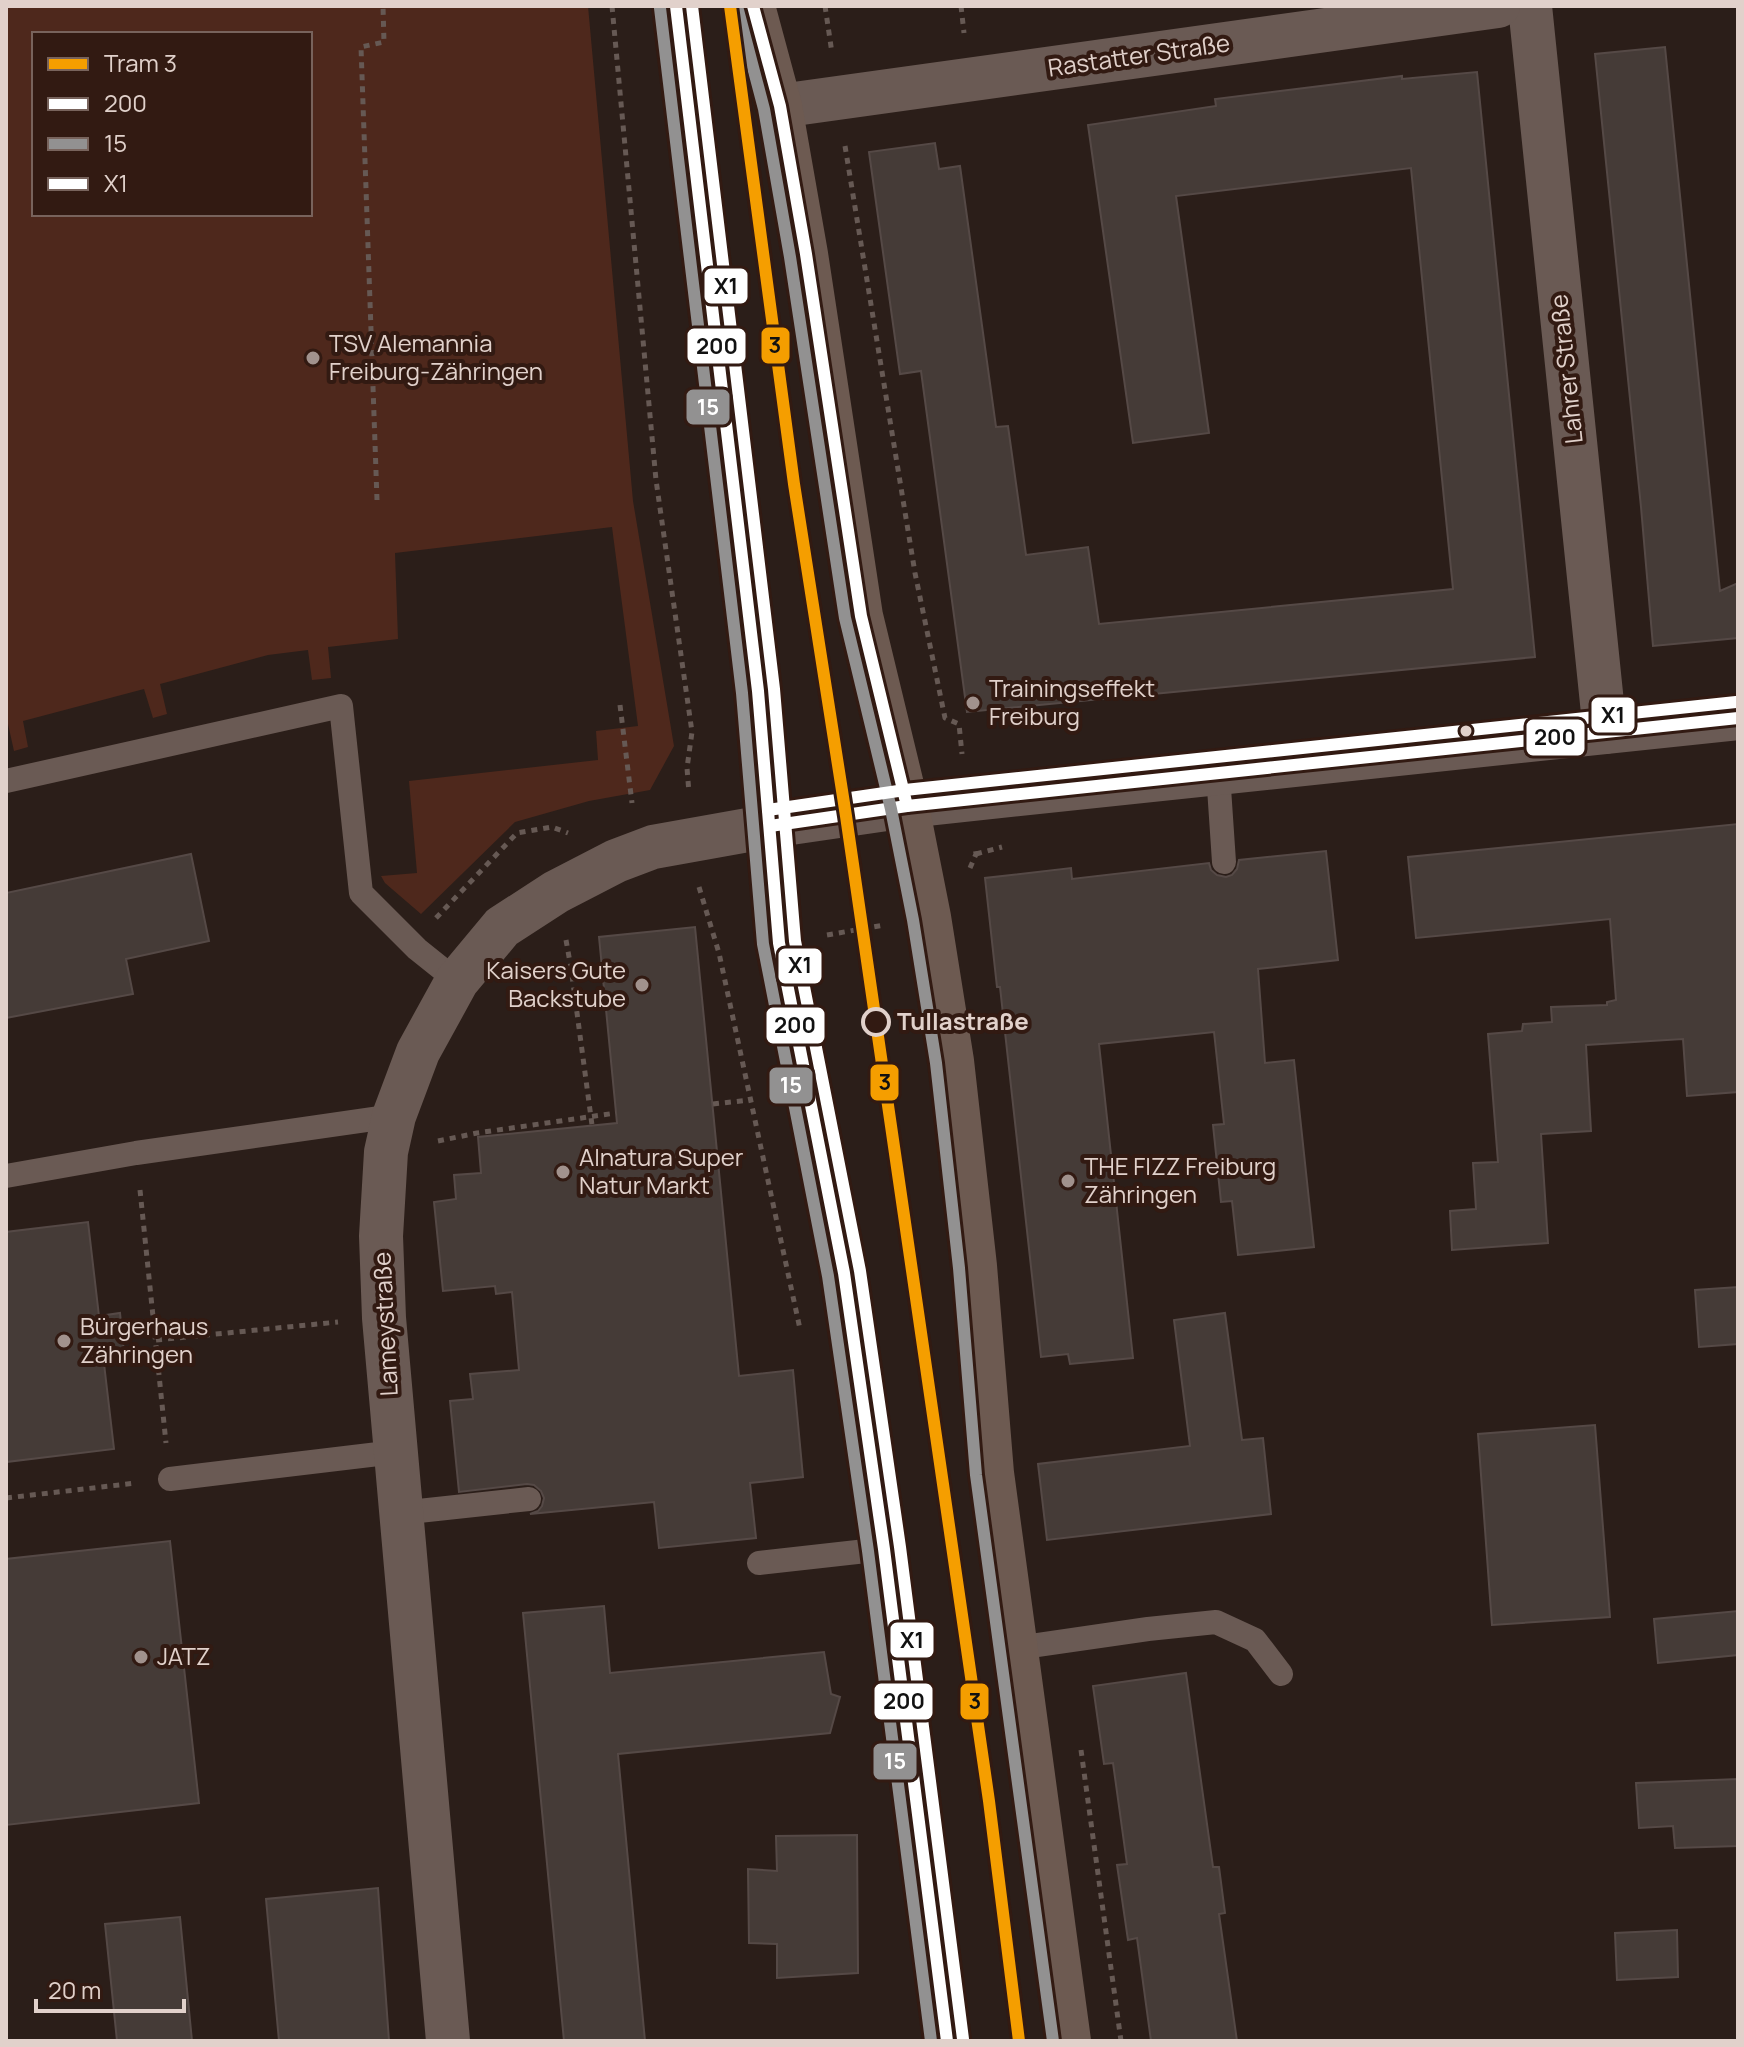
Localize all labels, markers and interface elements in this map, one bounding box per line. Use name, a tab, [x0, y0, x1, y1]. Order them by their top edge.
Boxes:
street label: Rastatter Straße	[1046, 25, 1232, 84]
legend	[32, 32, 312, 216]
text: Tram 3	[104, 46, 177, 79]
text: 200	[104, 86, 147, 119]
text: 15	[104, 126, 127, 159]
text: X1	[104, 166, 128, 199]
line badge: X1	[703, 267, 749, 305]
text: X1	[714, 271, 738, 301]
street label: Lahrer Straße	[1541, 293, 1590, 445]
place label: TSV Alemannia Freiburg-Zähringen	[329, 326, 543, 387]
line badge: 3	[760, 326, 791, 365]
line badge: 200	[686, 327, 747, 365]
text: 3	[769, 330, 781, 360]
text: 200	[696, 331, 738, 361]
marker: TSV Alemannia Freiburg-Zähringen	[304, 349, 322, 367]
line badge: 15	[685, 388, 731, 426]
text: 15	[697, 392, 719, 422]
place label: Trainingseffekt Freiburg	[989, 671, 1155, 732]
marker: Trainingseffekt Freiburg	[964, 694, 982, 712]
line badge: X1	[1590, 696, 1636, 734]
text: X1	[1601, 700, 1625, 730]
line badge: 200	[1525, 718, 1586, 757]
text: 200	[1534, 722, 1576, 752]
unlabelled marker	[1458, 723, 1474, 739]
line badge: X1	[777, 947, 823, 985]
text: X1	[788, 950, 812, 980]
place label: Kaisers Gute Backstube	[486, 953, 626, 1014]
marker: Kaisers Gute Backstube	[633, 976, 651, 994]
place label: Tullastraße	[897, 1004, 1029, 1037]
line badge: 200	[765, 1006, 826, 1045]
marker: Tullastraße	[862, 1008, 890, 1036]
text: 200	[774, 1010, 816, 1040]
line badge: 3	[869, 1063, 900, 1102]
line badge: 15	[768, 1066, 814, 1105]
text: 3	[879, 1067, 891, 1097]
text: 15	[780, 1070, 802, 1100]
place label: Alnatura Super Natur Markt	[579, 1140, 744, 1201]
place label: THE FIZZ Freiburg Zähringen	[1084, 1149, 1276, 1210]
marker: Alnatura Super Natur Markt	[554, 1163, 572, 1181]
marker: THE FIZZ Freiburg Zähringen	[1059, 1172, 1077, 1190]
street label: Lameystraße	[364, 1251, 405, 1397]
place label: Bürgerhaus Zähringen	[80, 1309, 208, 1370]
marker: Bürgerhaus Zähringen	[55, 1332, 73, 1350]
line badge: X1	[889, 1621, 935, 1659]
text: X1	[900, 1625, 924, 1655]
place label: JATZ	[157, 1639, 210, 1672]
marker: JATZ	[132, 1648, 150, 1666]
line badge: 200	[873, 1682, 934, 1721]
line badge: 3	[959, 1682, 990, 1721]
text: 200	[883, 1686, 925, 1716]
text: 3	[969, 1686, 981, 1716]
line badge: 15	[872, 1742, 918, 1781]
text: 15	[884, 1746, 906, 1776]
scale bar	[36, 1963, 184, 2013]
text: 20 m	[48, 1973, 101, 2006]

